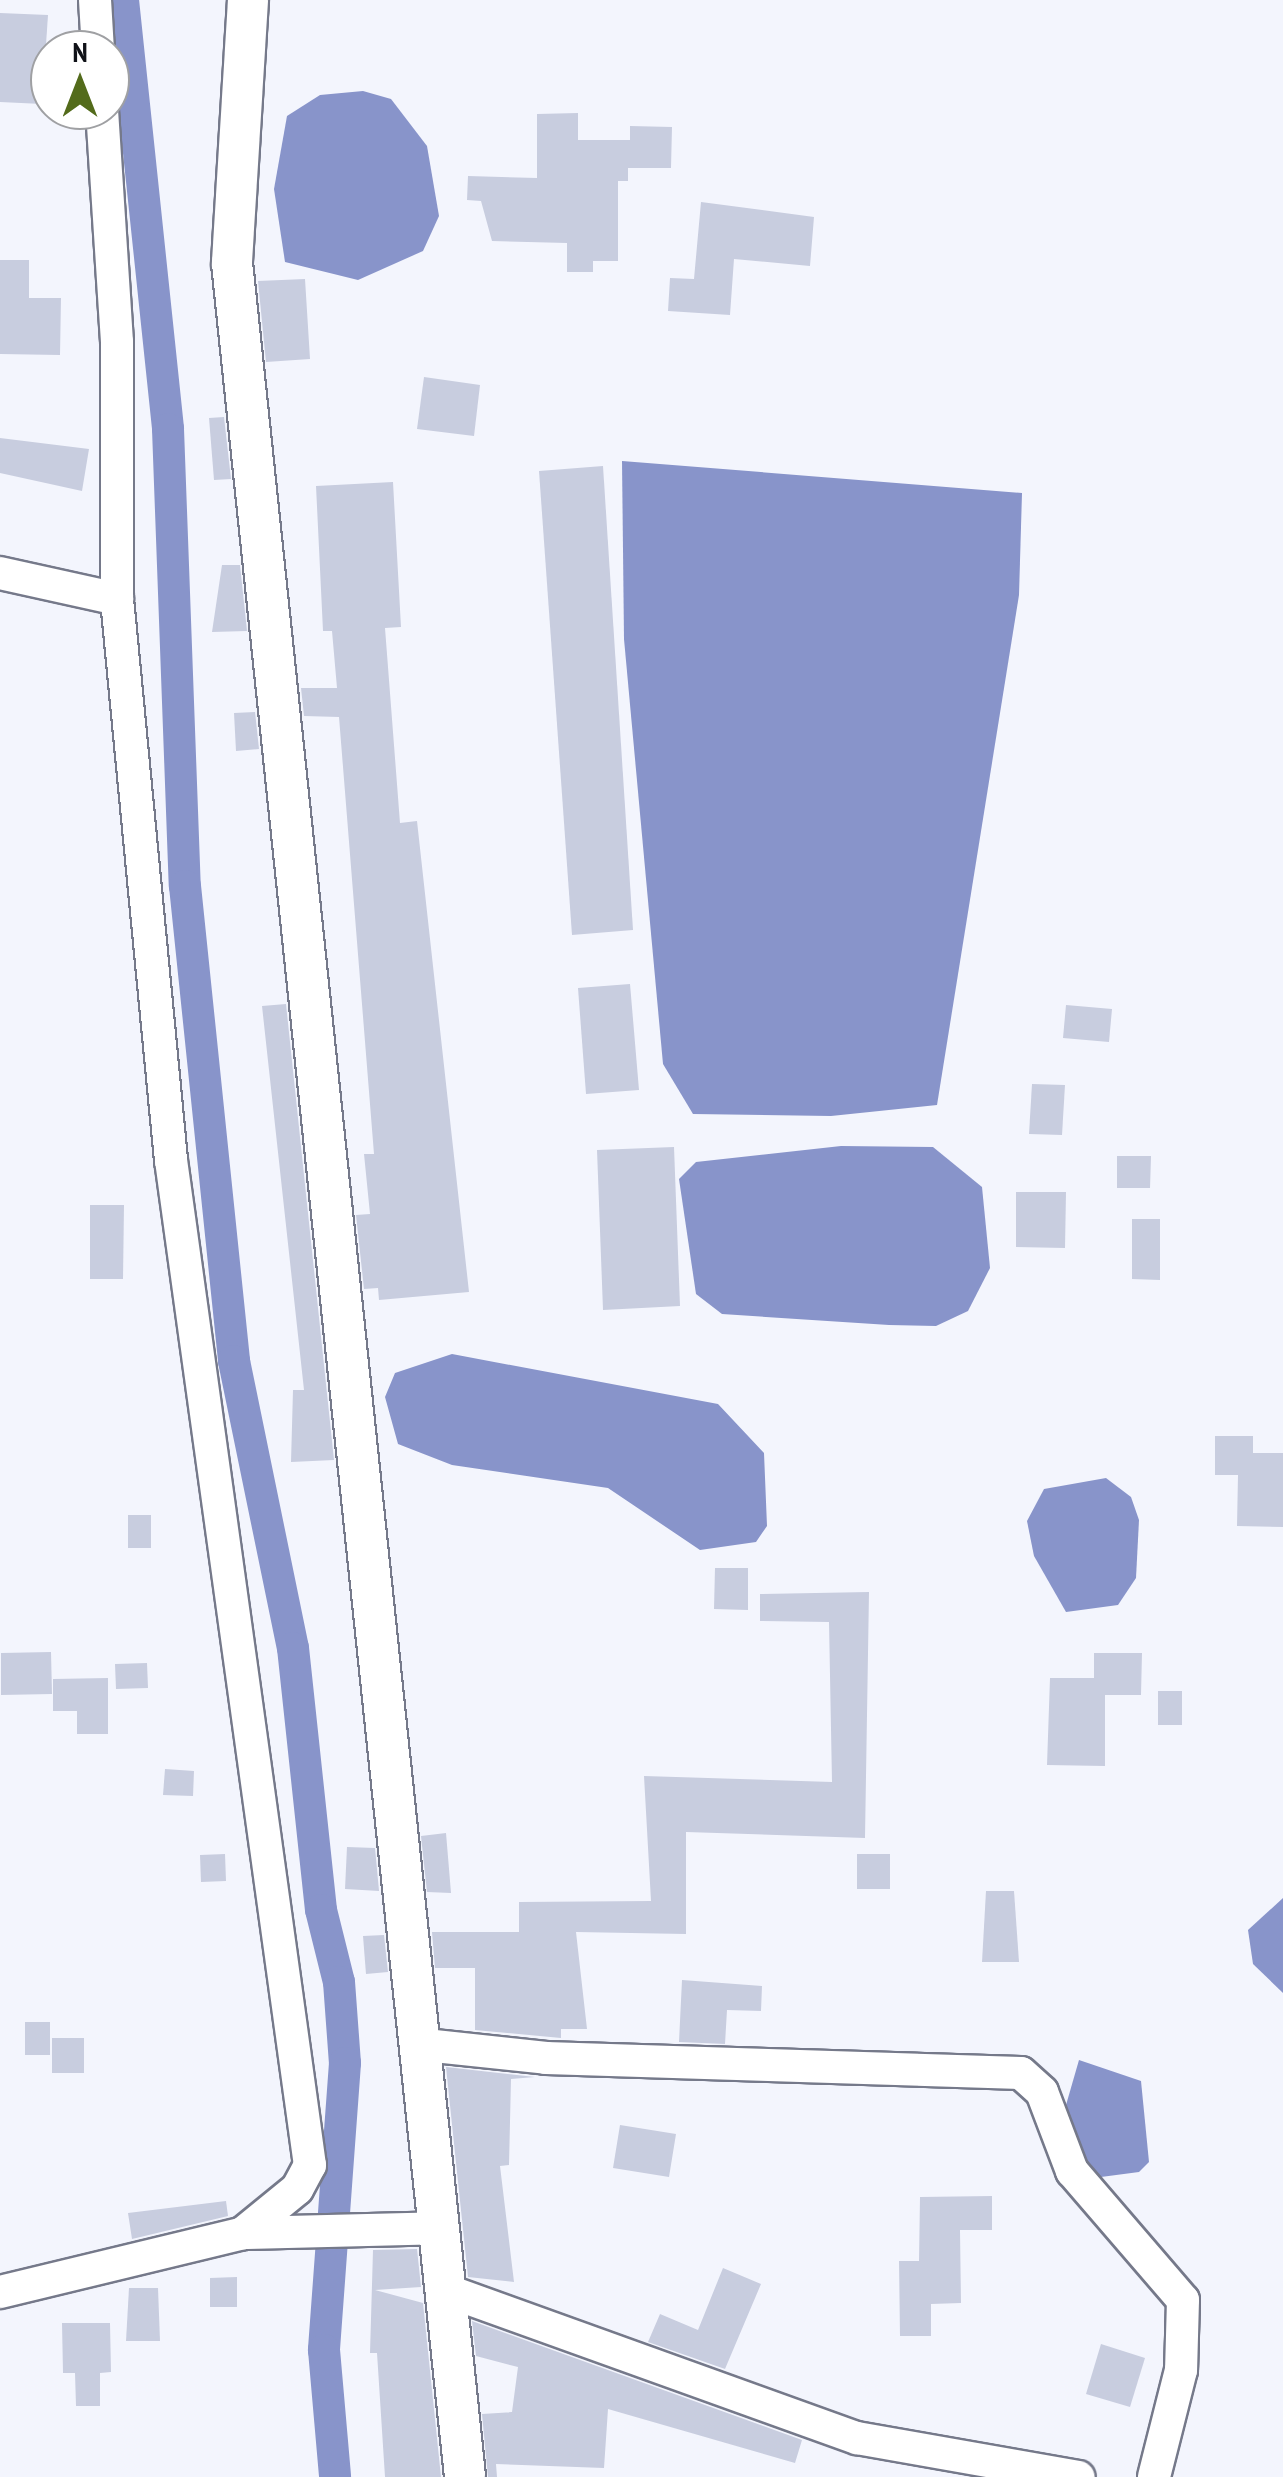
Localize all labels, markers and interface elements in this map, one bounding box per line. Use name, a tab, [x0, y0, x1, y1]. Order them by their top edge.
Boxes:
north arrow	[30, 30, 130, 130]
text: N	[72, 33, 88, 70]

